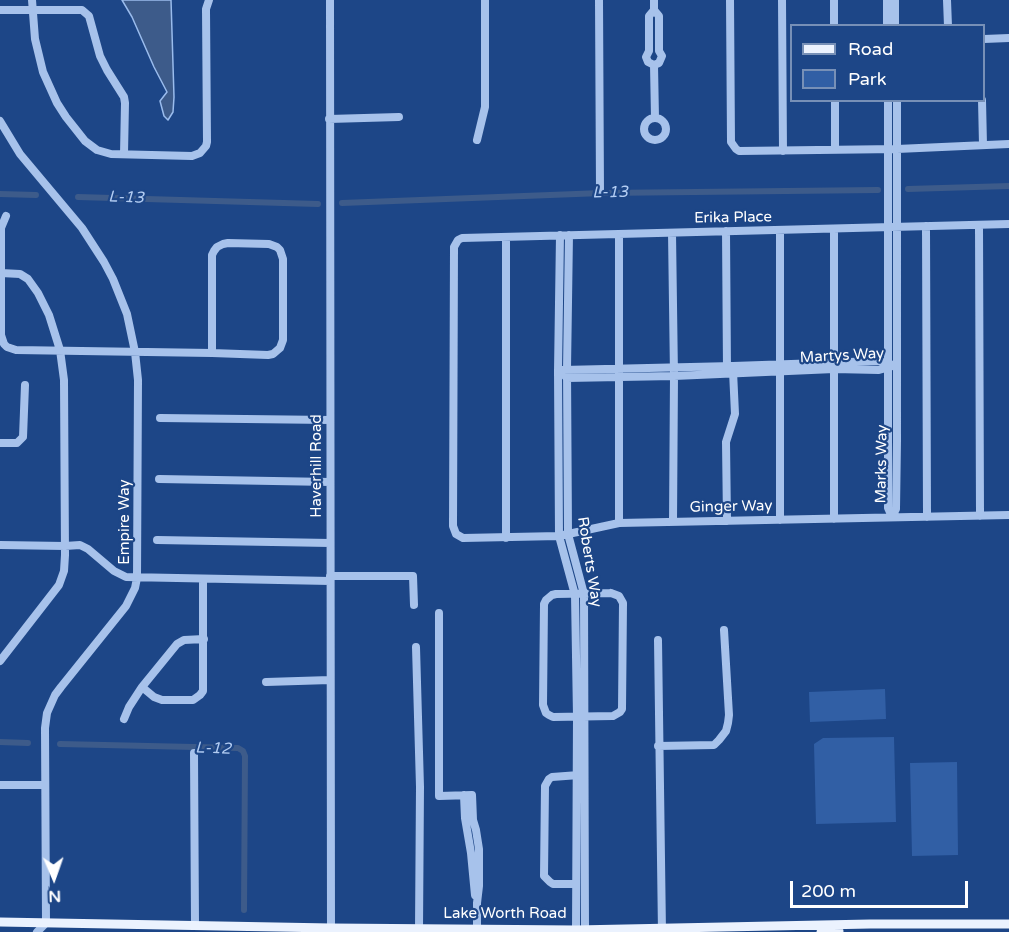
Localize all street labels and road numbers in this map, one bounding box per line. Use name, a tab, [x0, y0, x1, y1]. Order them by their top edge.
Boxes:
street label: Erika Place	[694, 208, 772, 228]
street label: Martys Way	[799, 345, 885, 367]
street label: Haverhill Road	[308, 414, 326, 518]
street label: Marks Way	[872, 424, 892, 504]
street label: Empire Way	[116, 479, 134, 565]
street label: Ginger Way	[689, 497, 773, 517]
street label: Roberts Way	[573, 516, 605, 608]
street label: Lake Worth Road	[443, 905, 567, 923]

